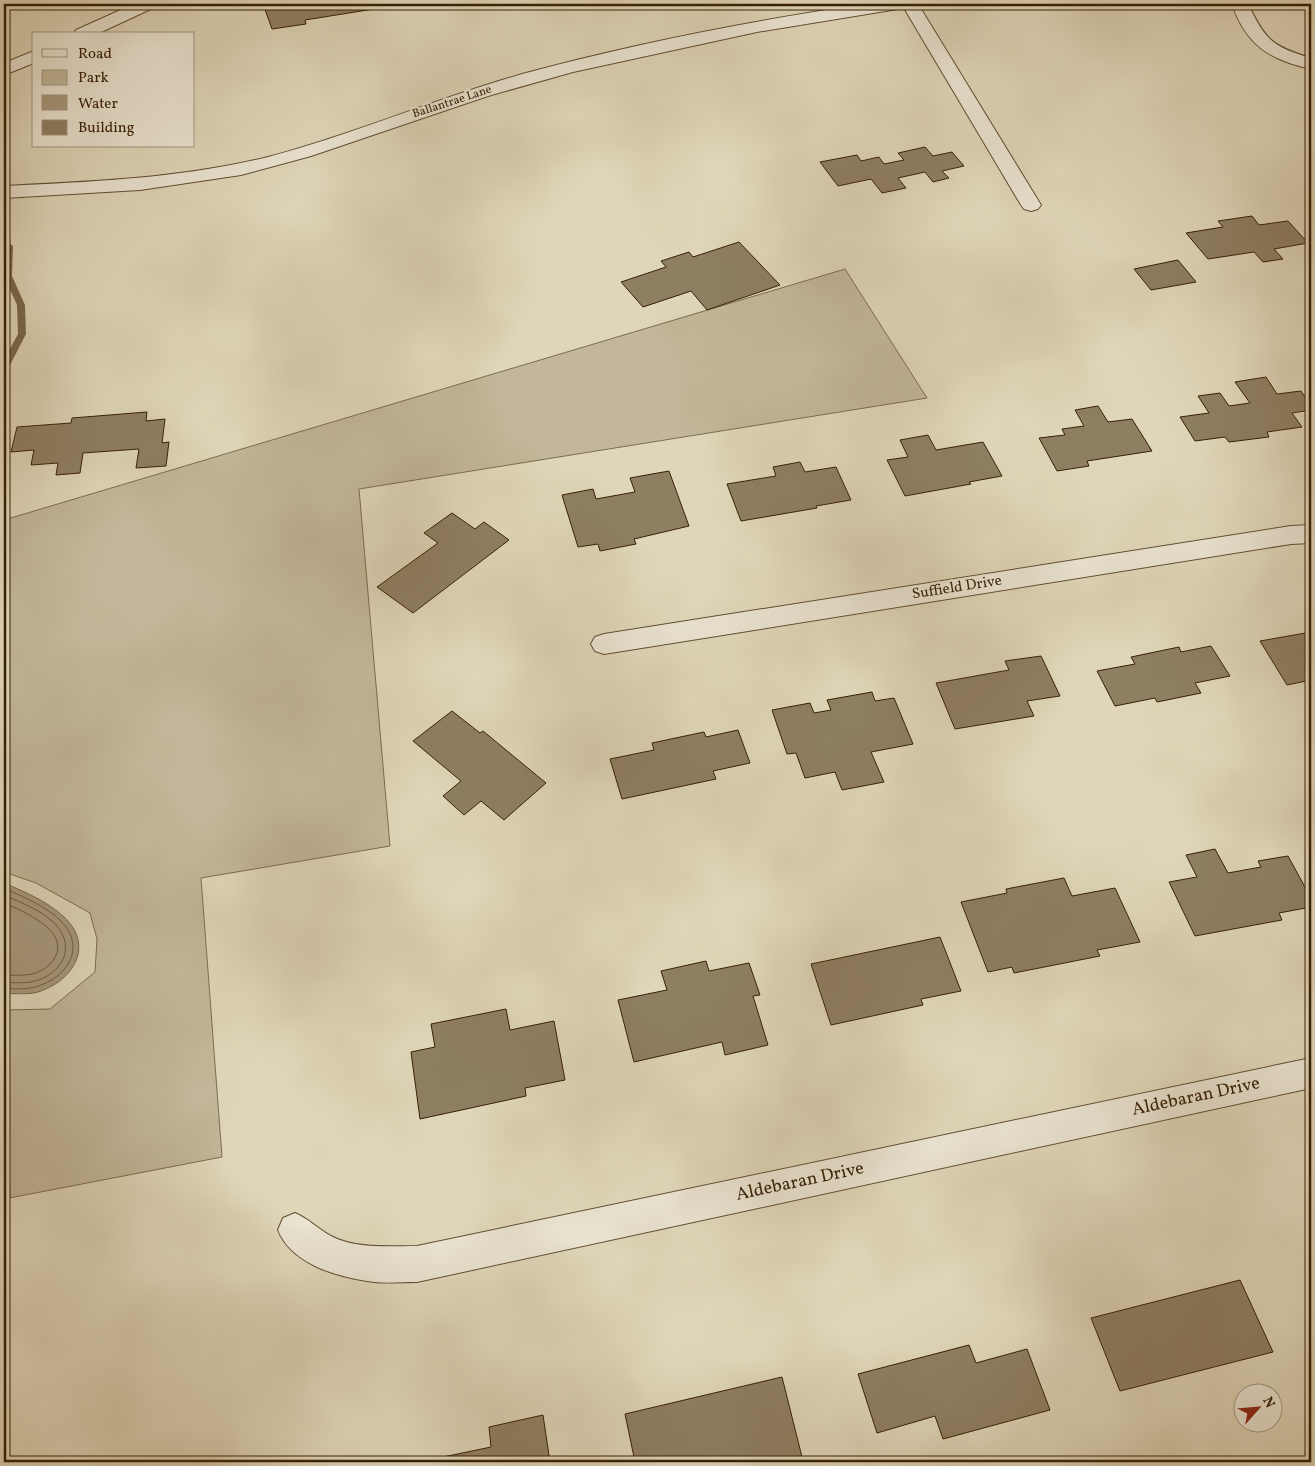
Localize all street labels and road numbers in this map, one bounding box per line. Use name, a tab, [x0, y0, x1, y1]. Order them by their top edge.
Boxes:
street label: Ballantrae Lane	[410, 82, 494, 122]
street label: Suffield Drive	[911, 571, 1003, 605]
street label: Aldebaran Drive	[1130, 1071, 1262, 1123]
street label: Aldebaran Drive	[734, 1156, 866, 1208]

